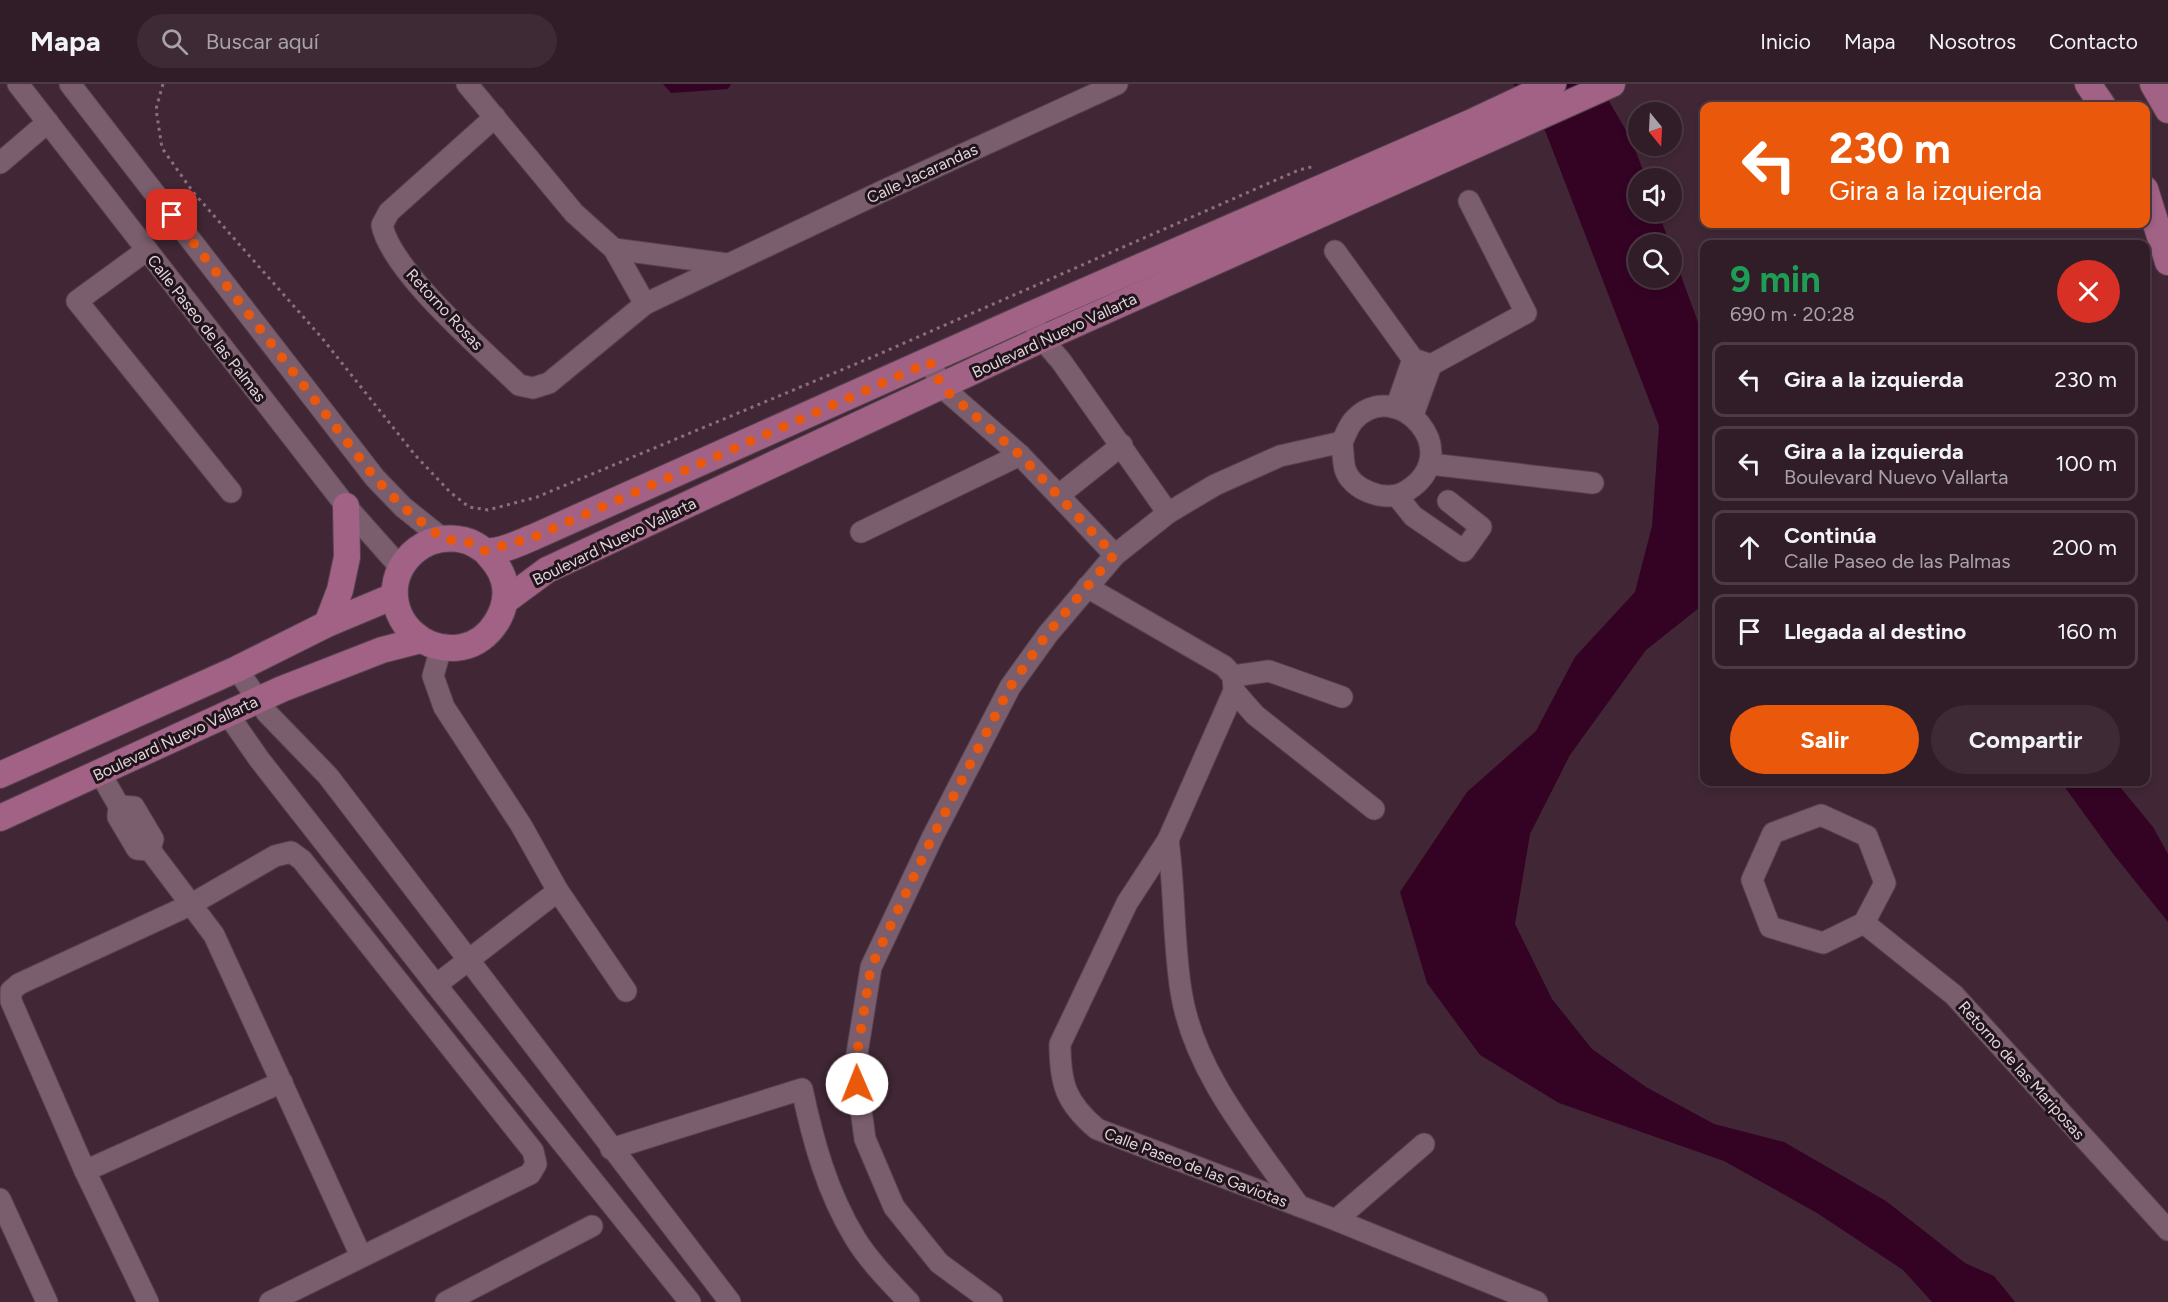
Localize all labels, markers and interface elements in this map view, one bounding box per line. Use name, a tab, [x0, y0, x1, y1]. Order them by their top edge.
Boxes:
search box	[137, 14, 557, 68]
text: Mapa	[30, 24, 101, 58]
icon: search	[158, 25, 191, 58]
text: Buscar aquí	[206, 28, 319, 55]
text: Inicio	[1760, 29, 1811, 54]
text: Mapa	[1844, 29, 1896, 54]
text: Nosotros	[1929, 29, 2016, 54]
text: Contacto	[2049, 29, 2138, 54]
north arrow	[1628, 102, 1682, 156]
map controls	[1628, 102, 1682, 288]
text: 230 m	[1829, 123, 1951, 174]
icon: left	[1730, 126, 1808, 204]
street label: Calle Jacarandas	[864, 139, 981, 207]
button: sound	[1628, 168, 1682, 222]
text: Gira a la izquierda	[1829, 174, 2042, 207]
pin	[146, 189, 197, 240]
icon: arrive	[155, 198, 188, 231]
button: search	[1628, 234, 1682, 288]
street label: Calle Paseo de las Palmas	[143, 251, 270, 406]
text: 9 min	[1730, 258, 1821, 301]
button: close	[2057, 260, 2120, 323]
street label: Retorno Rosas	[402, 265, 487, 354]
street label: Boulevard Nuevo Vallarta	[969, 289, 1140, 382]
text: 690 m · 20:28	[1730, 302, 1855, 326]
icon: left	[1733, 363, 1766, 396]
text: Gira a la izquierda	[1784, 366, 1964, 393]
text: 230 m	[2054, 366, 2117, 393]
text: Gira a la izquierda	[1784, 438, 1964, 465]
icon: left	[1733, 447, 1766, 480]
text: 100 m	[2056, 450, 2117, 477]
text: Boulevard Nuevo Vallarta	[1784, 465, 2009, 489]
street label: Boulevard Nuevo Vallarta	[529, 494, 699, 589]
text: Continúa	[1784, 522, 1877, 549]
icon: ahead	[1733, 531, 1766, 564]
text: 200 m	[2052, 534, 2117, 561]
text: Calle Paseo de las Palmas	[1784, 549, 2011, 573]
icon: arrive	[1733, 615, 1766, 648]
text: Llegada al destino	[1784, 618, 1966, 645]
text: 160 m	[2057, 618, 2117, 645]
street label: Boulevard Nuevo Vallarta	[90, 692, 261, 785]
button: Salir	[1730, 705, 1919, 774]
button: Compartir	[1931, 705, 2120, 774]
street label: Retorno de las Mariposas	[1955, 997, 2089, 1143]
position arrow	[825, 1052, 889, 1116]
street label: Calle Paseo de las Gaviotas	[1102, 1124, 1290, 1211]

